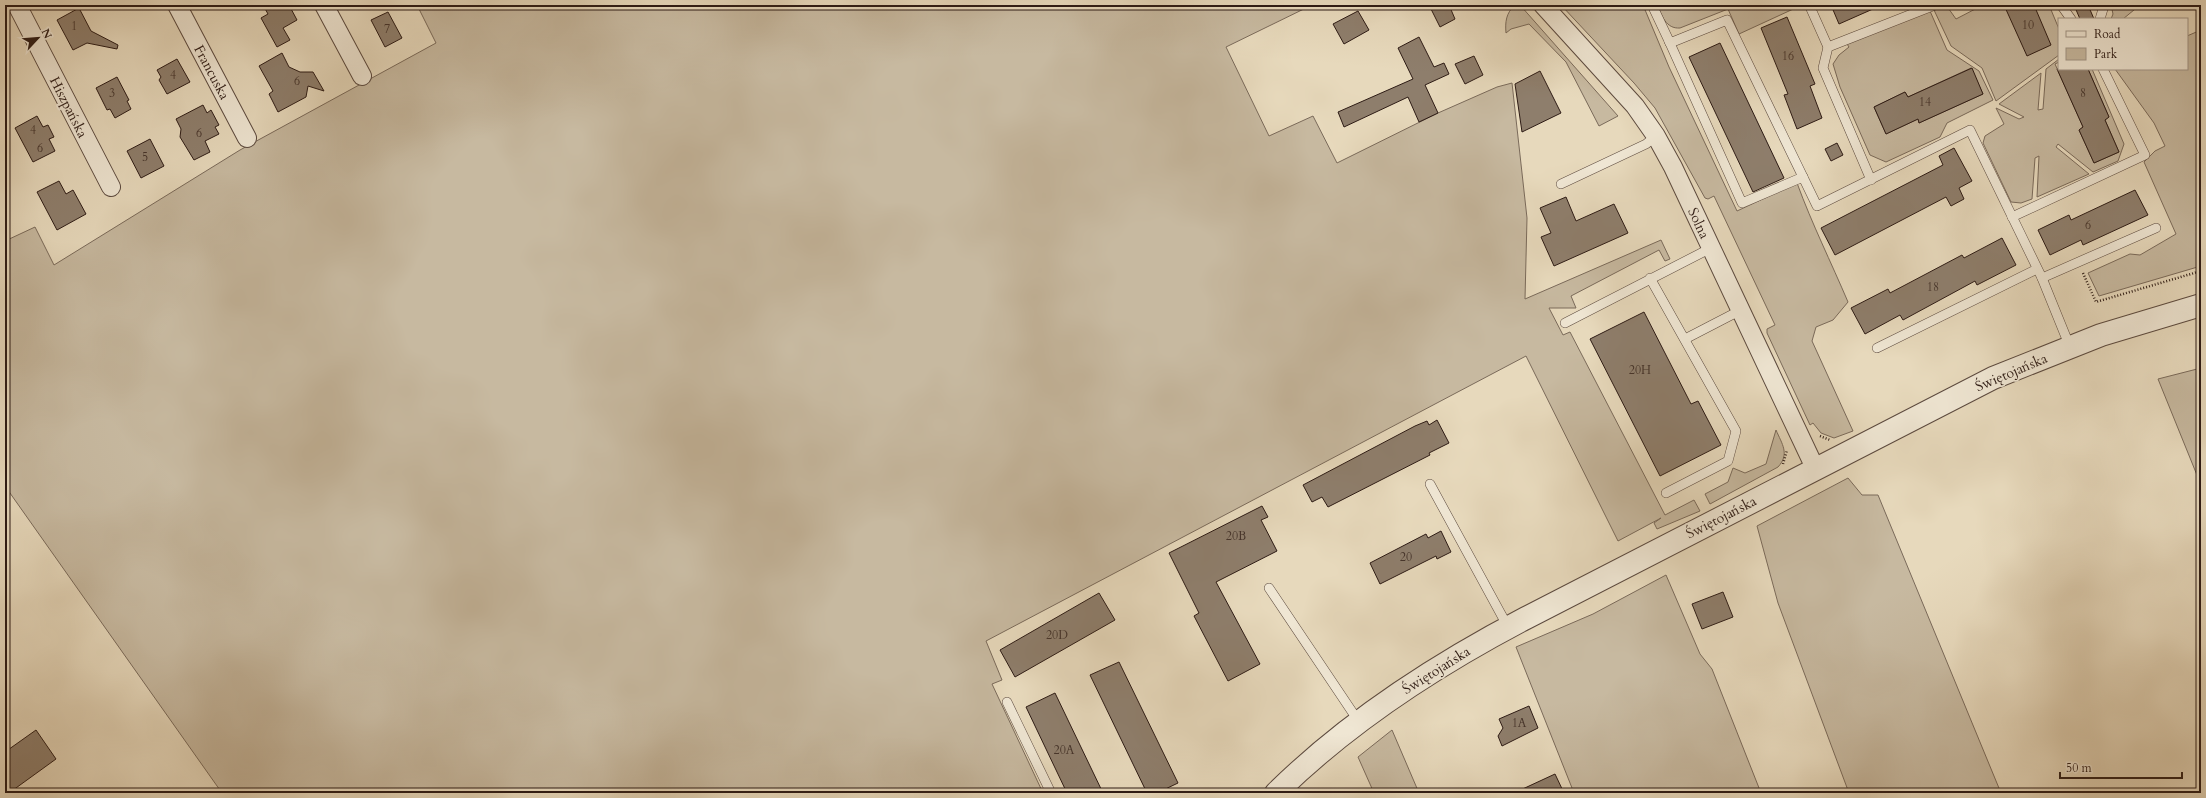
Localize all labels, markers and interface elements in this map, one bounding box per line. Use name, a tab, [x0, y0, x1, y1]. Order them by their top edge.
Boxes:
house number: 10	[2022, 17, 2034, 33]
north arrow	[18, 18, 58, 58]
house number: 1	[71, 18, 77, 34]
legend	[2058, 18, 2188, 70]
house number: 7	[384, 21, 390, 37]
text: N	[38, 26, 56, 42]
text: Road	[2094, 26, 2121, 42]
street label: Francuska	[189, 42, 234, 103]
text: Park	[2094, 46, 2118, 62]
house number: 16	[1782, 48, 1794, 64]
house number: 4	[170, 67, 176, 83]
street label: Hiszpańska	[45, 73, 92, 141]
house number: 6	[294, 73, 300, 89]
house number: 3	[109, 85, 115, 101]
house number: 8	[2080, 85, 2086, 101]
house number: 14	[1919, 94, 1931, 110]
house number: 4	[30, 122, 36, 138]
house number: 6	[196, 125, 202, 141]
house number: 6	[37, 140, 43, 156]
house number: 5	[142, 149, 148, 165]
street label: Solna	[1683, 205, 1714, 242]
house number: 6	[2085, 217, 2091, 233]
house number: 18	[1927, 279, 1939, 295]
street label: Świętojańska	[1972, 349, 2050, 396]
house number: 20H	[1629, 362, 1651, 378]
street label: Świętojańska	[1683, 492, 1760, 543]
house number: 20B	[1226, 528, 1246, 544]
house number: 20	[1400, 549, 1412, 565]
house number: 20D	[1046, 627, 1068, 643]
street label: Świętojańska	[1399, 642, 1474, 699]
house number: 1A	[1512, 715, 1527, 731]
house number: 20A	[1054, 742, 1075, 758]
scale bar	[2060, 754, 2182, 780]
text: 50 m	[2066, 760, 2093, 776]

